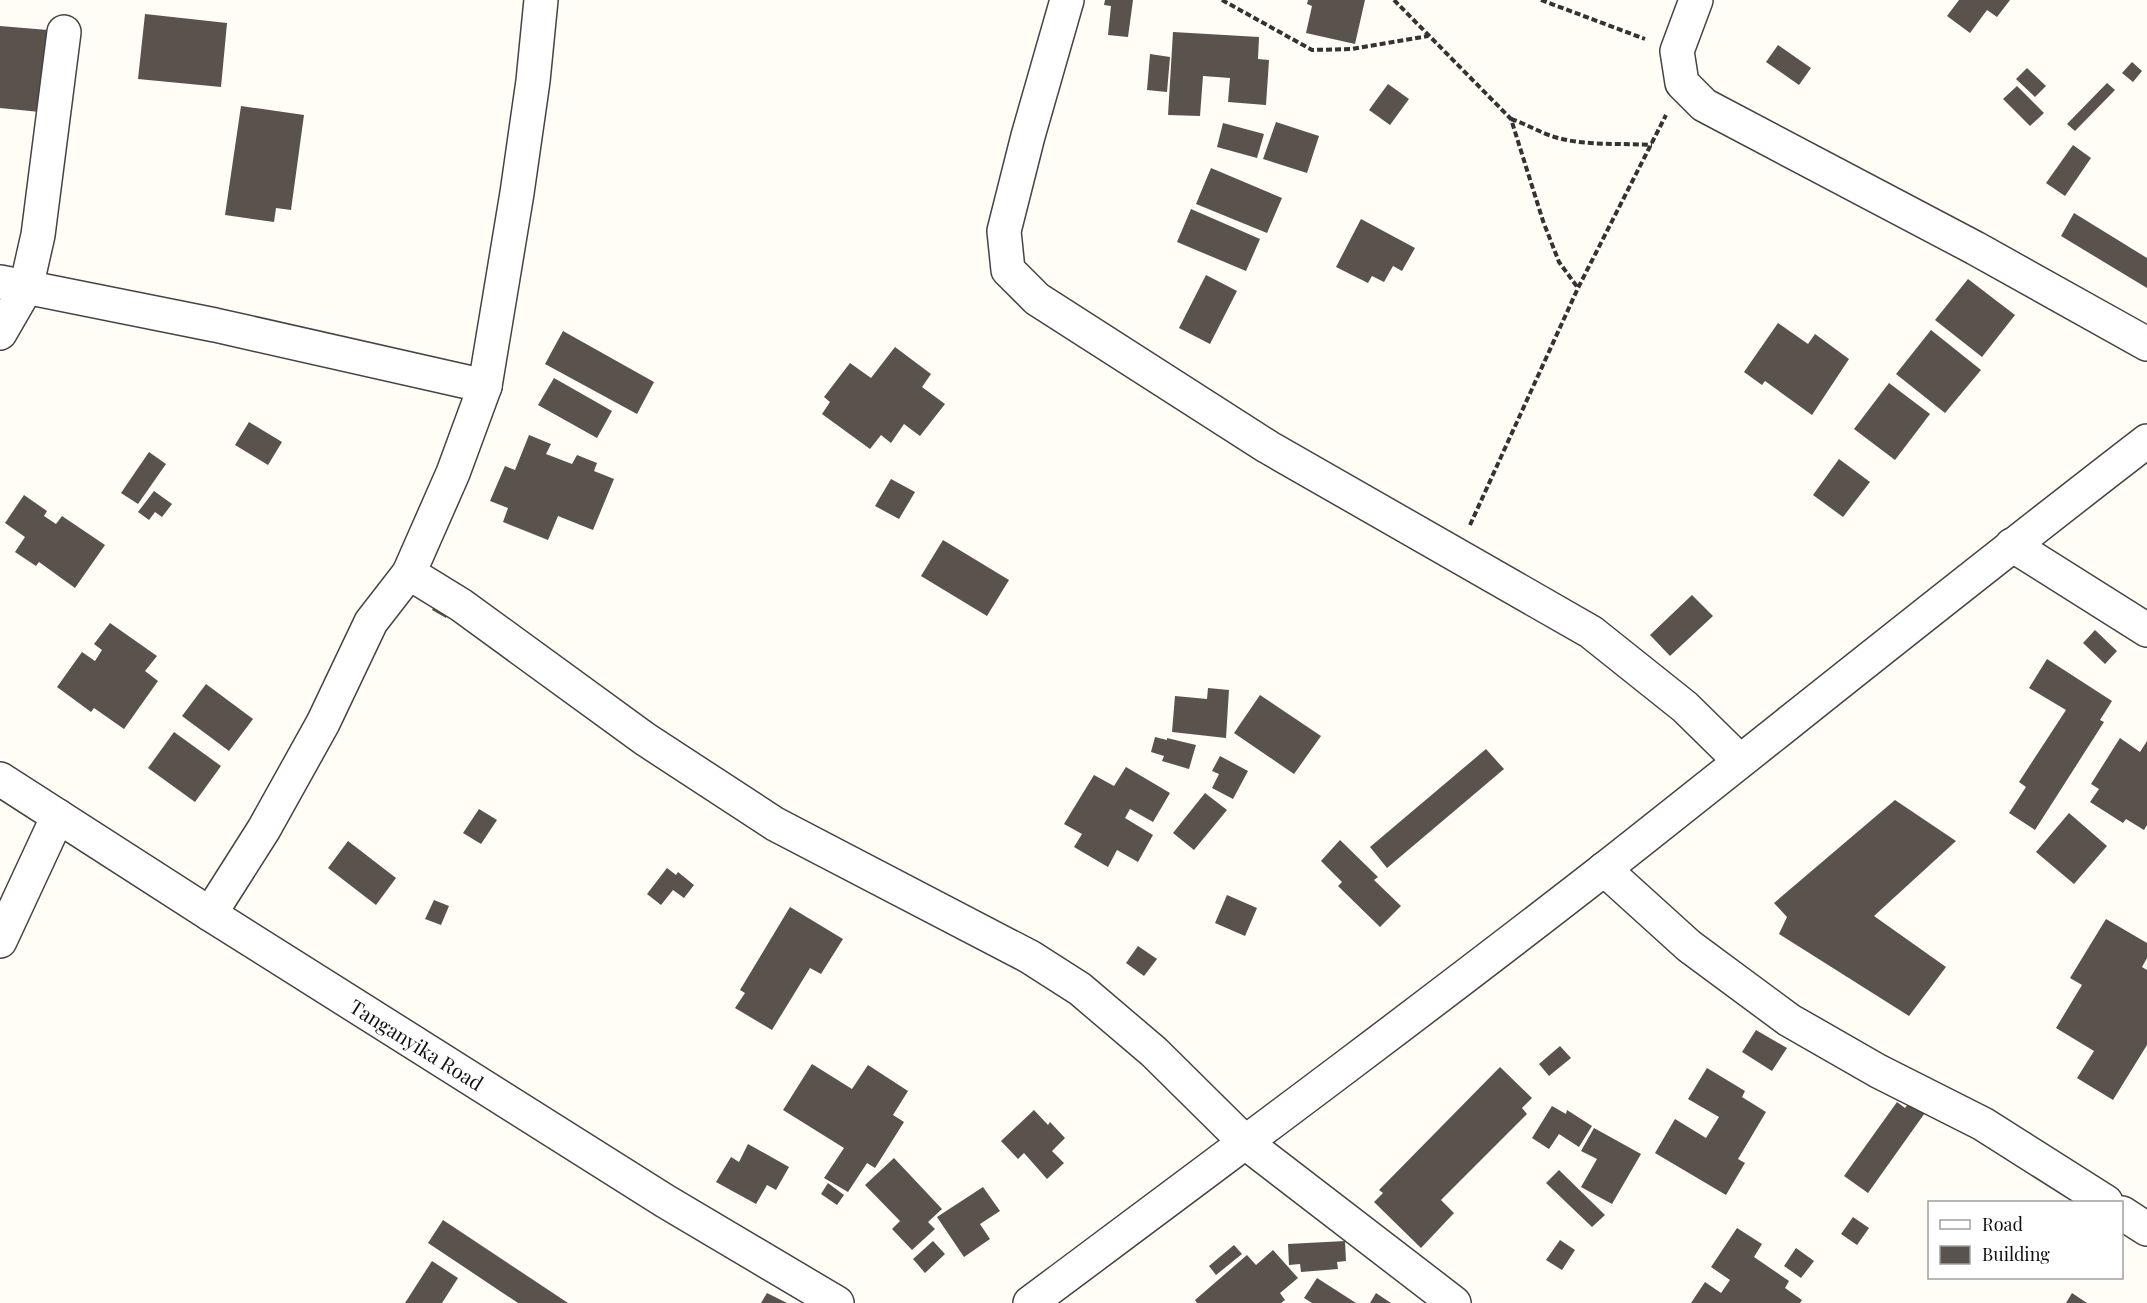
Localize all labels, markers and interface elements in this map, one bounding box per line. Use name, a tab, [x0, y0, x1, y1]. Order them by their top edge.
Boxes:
street label: Tanganyika Road	[345, 992, 489, 1096]
legend	[1928, 1201, 2123, 1279]
text: Road	[1982, 1212, 2023, 1236]
text: Building	[1982, 1242, 2050, 1266]

